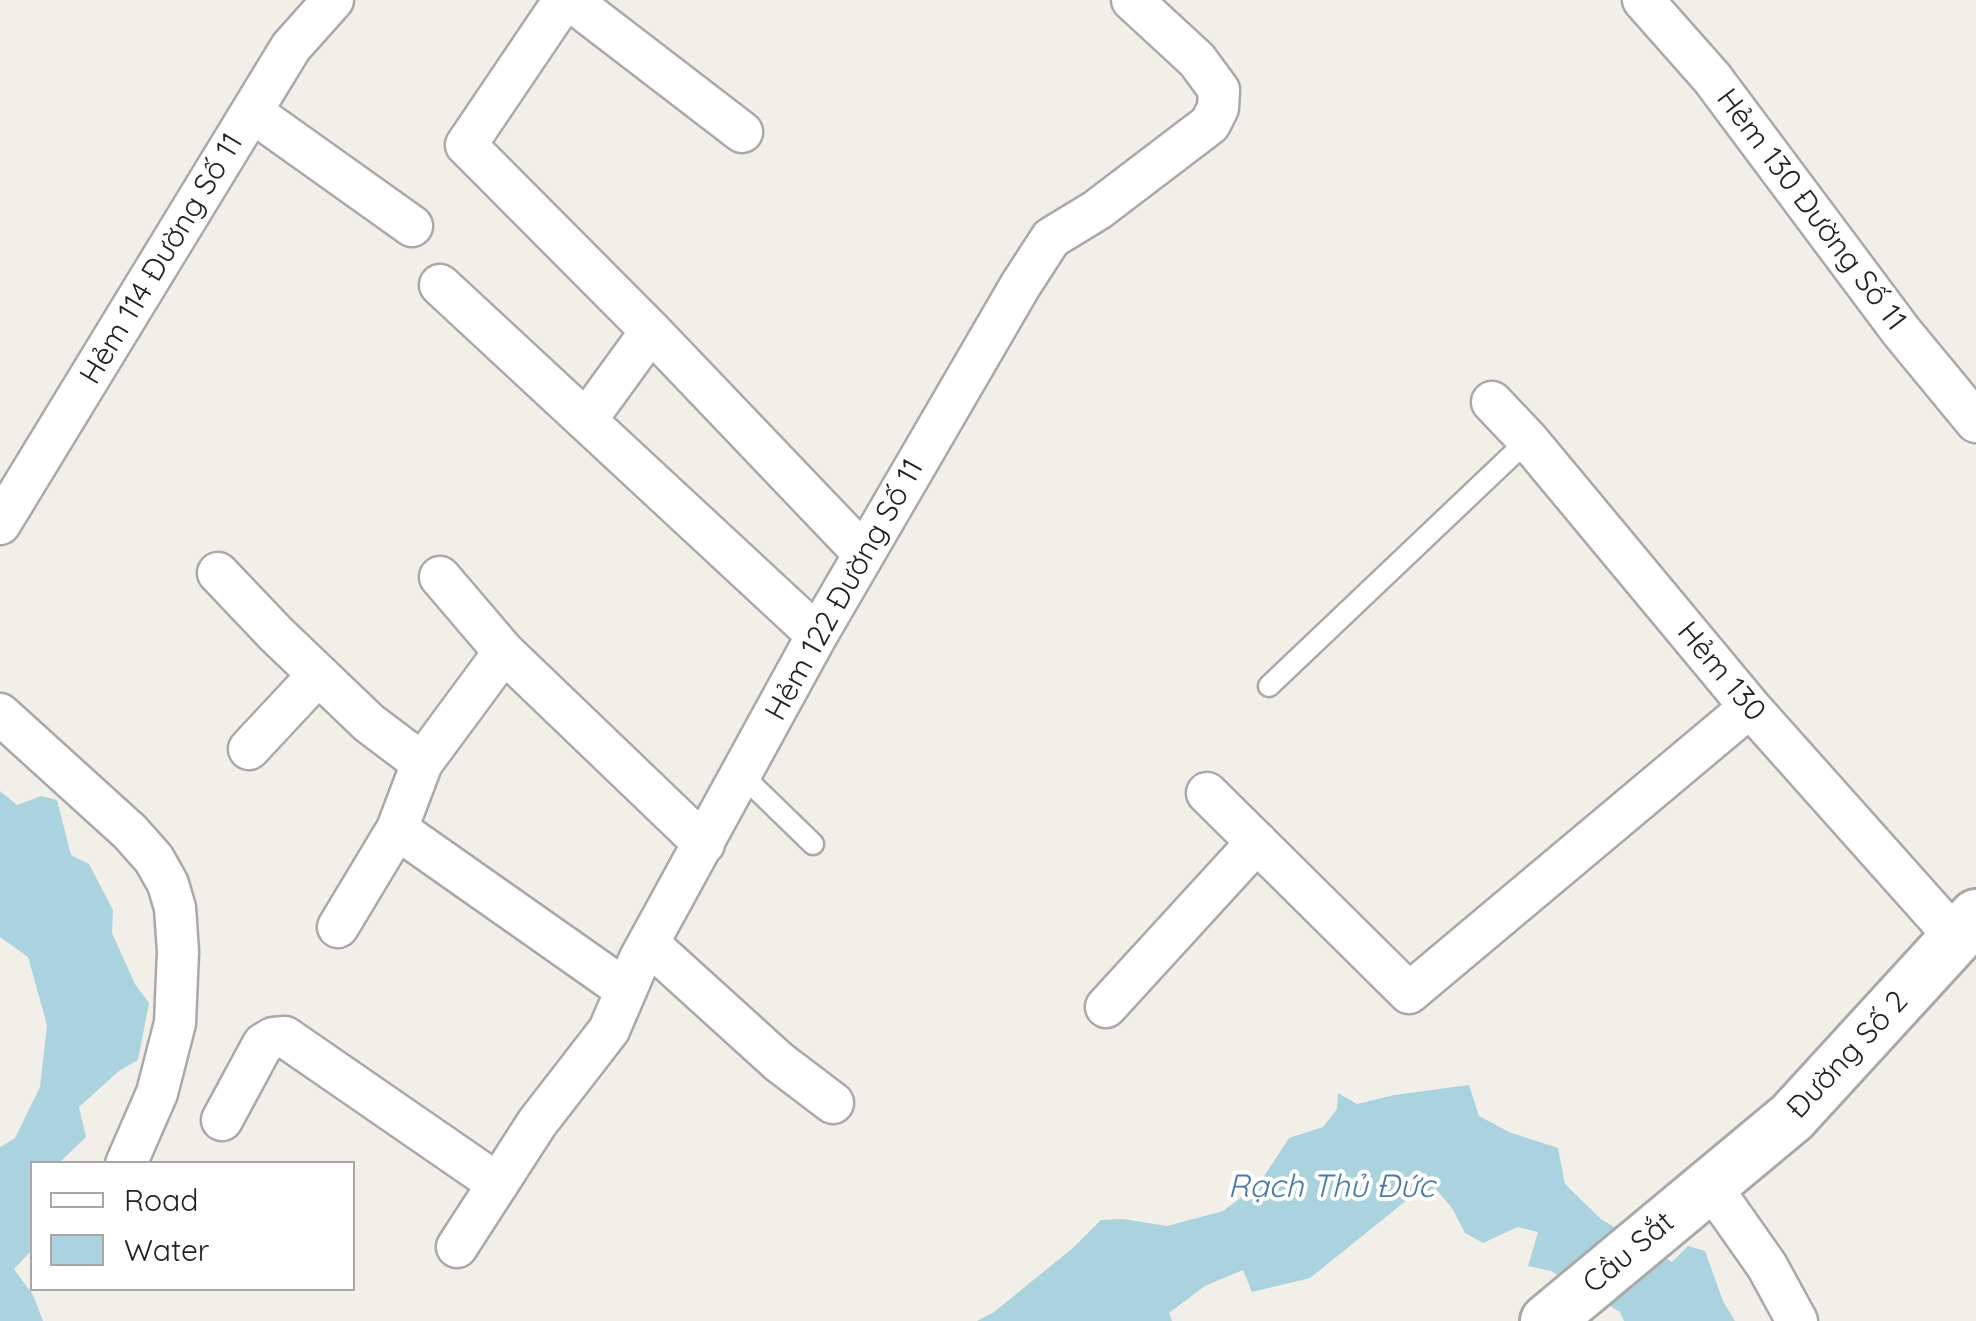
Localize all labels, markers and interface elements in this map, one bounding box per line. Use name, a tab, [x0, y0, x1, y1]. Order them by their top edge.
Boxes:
street label: Hẻm 130 Đường Số 11	[1708, 82, 1914, 338]
street label: Hẻm 114 Đường Số 11	[73, 127, 251, 391]
street label: Hẻm 122 Đường Số 11	[758, 453, 932, 727]
street label: Hẻm 130	[1669, 615, 1773, 729]
street label: Đường Số 2	[1780, 984, 1916, 1126]
legend	[30, 1161, 355, 1291]
water label: Rạch Thủ Đức	[1228, 1168, 1434, 1206]
text: Road	[124, 1181, 198, 1219]
street label: Cầu Sắt	[1576, 1205, 1682, 1301]
text: Water	[124, 1231, 209, 1269]

